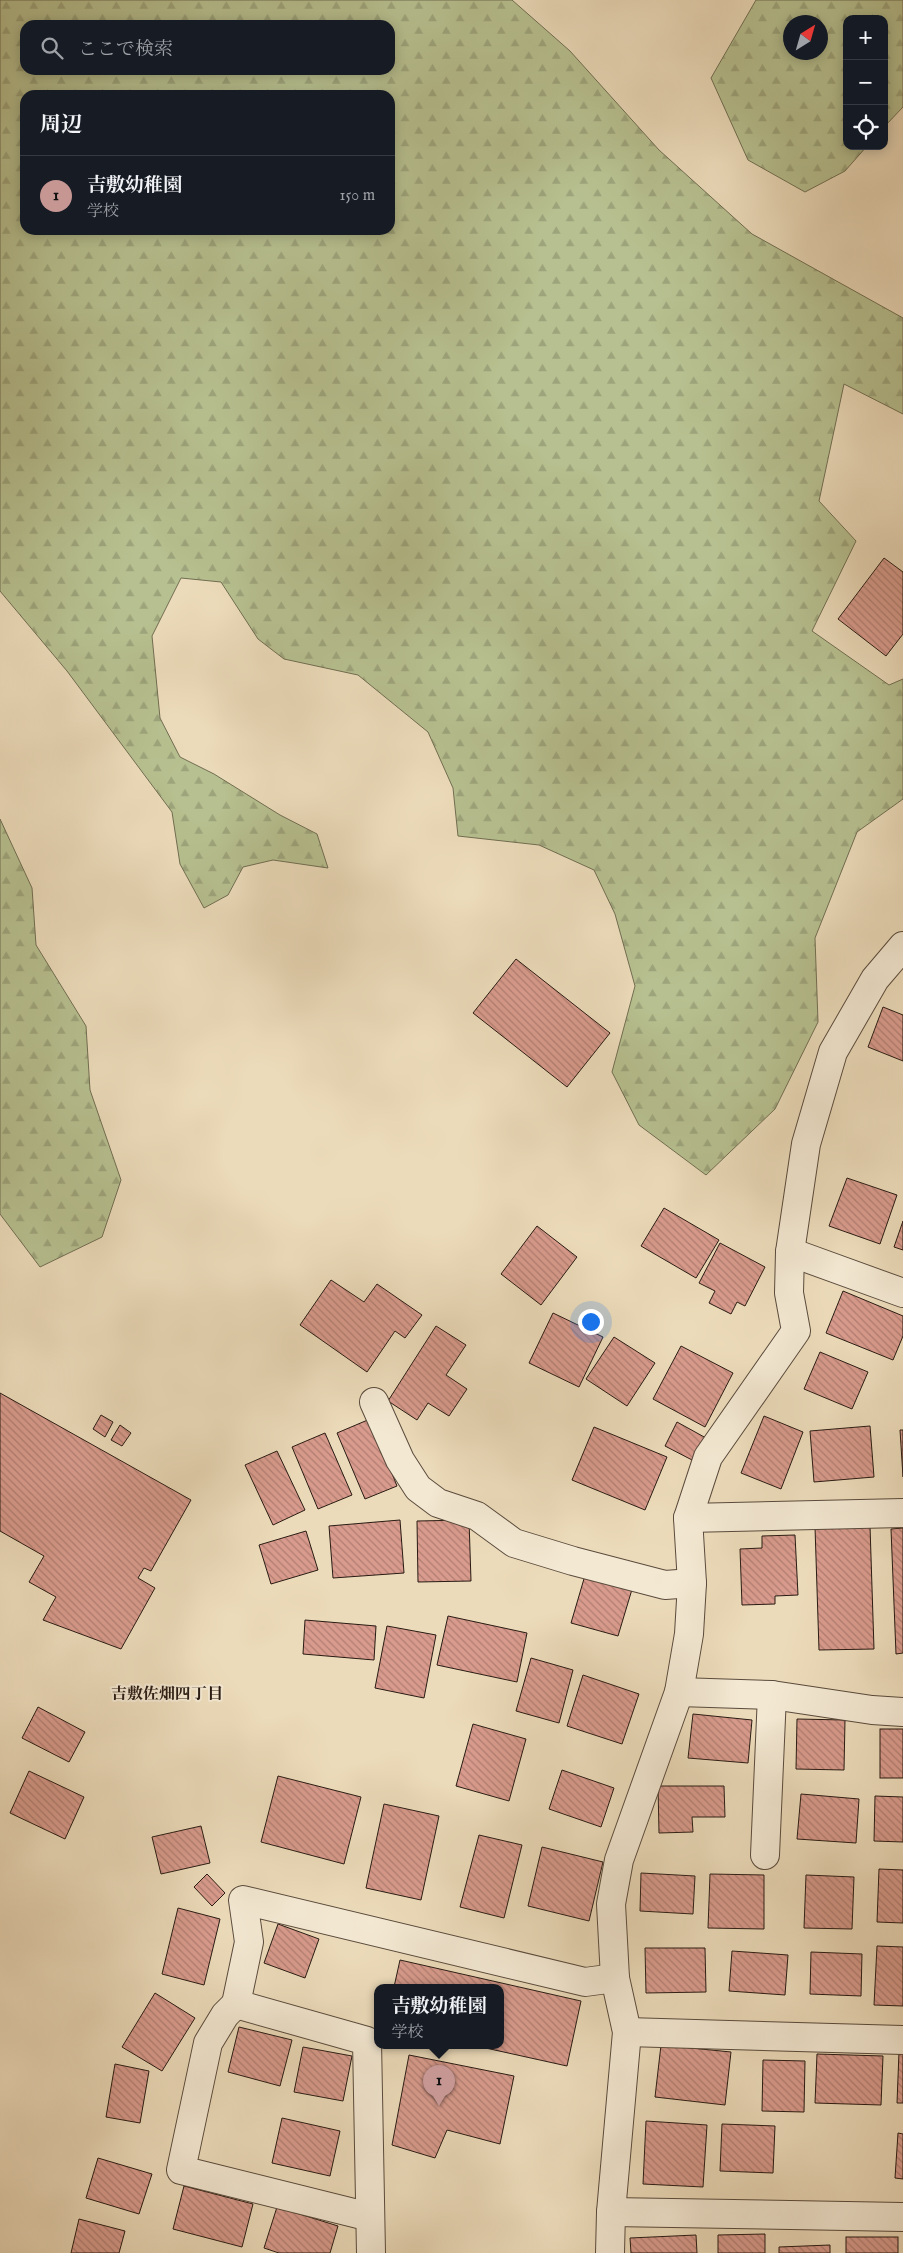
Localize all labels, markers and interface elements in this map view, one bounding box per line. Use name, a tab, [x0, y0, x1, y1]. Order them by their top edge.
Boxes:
north arrow	[783, 15, 828, 60]
map controls	[843, 15, 888, 150]
button: +	[843, 15, 888, 60]
search box	[20, 20, 395, 75]
icon: search	[38, 34, 66, 62]
text: ここで検索	[78, 38, 173, 62]
button: −	[843, 60, 888, 105]
button: locate	[843, 105, 888, 150]
text: 周辺	[40, 112, 82, 139]
text: 吉敷幼稚園	[87, 174, 182, 198]
text: 1	[53, 186, 59, 206]
text: 150 m	[340, 186, 375, 206]
text: 学校	[87, 202, 119, 222]
your location	[578, 1309, 604, 1335]
district label: 吉敷佐畑四丁目	[111, 1685, 223, 1705]
popup	[374, 1984, 504, 2049]
text: 吉敷幼稚園	[391, 1995, 487, 2019]
text: 学校	[391, 2023, 424, 2043]
pin: 1	[423, 2065, 455, 2106]

